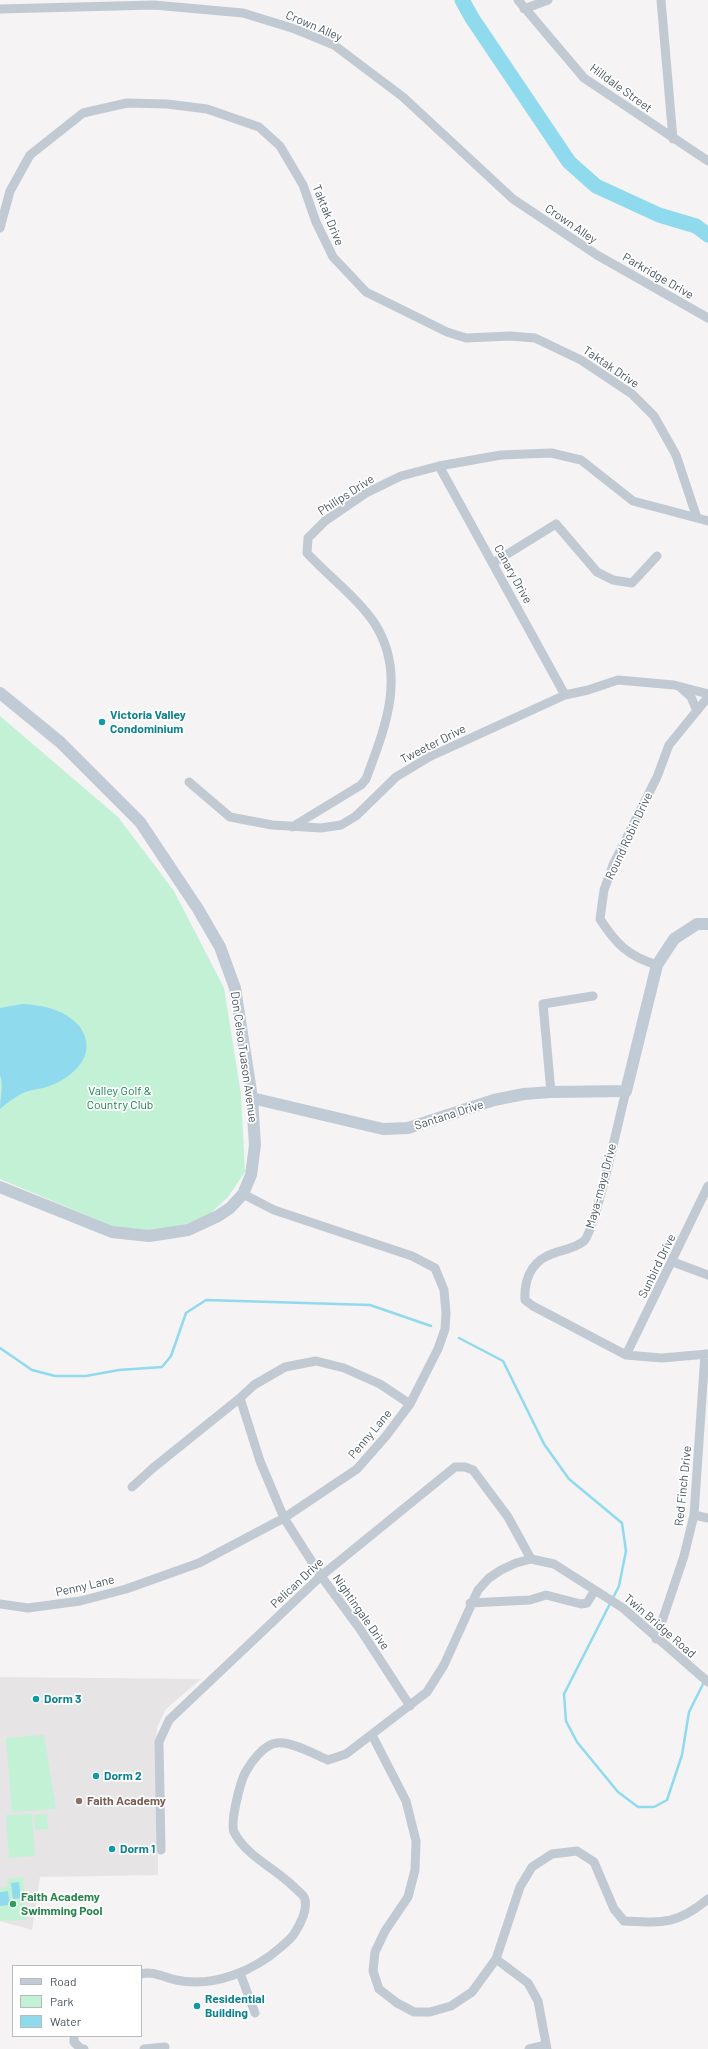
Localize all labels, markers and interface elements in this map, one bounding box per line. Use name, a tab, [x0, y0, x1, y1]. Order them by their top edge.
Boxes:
street label: Crown Alley	[284, 8, 344, 44]
street label: Hilldale Street	[587, 61, 655, 115]
street label: Taktak Drive	[309, 182, 347, 248]
street label: Crown Alley	[542, 201, 600, 247]
street label: Parkridge Drive	[620, 250, 696, 302]
street label: Taktak Drive	[580, 343, 642, 391]
street label: Philips Drive	[315, 472, 377, 518]
street label: Canary Drive	[491, 542, 535, 606]
place label: Victoria Valley Condominium	[110, 708, 186, 736]
marker: Victoria Valley Condominium	[97, 717, 107, 727]
street label: Tweeter Drive	[398, 721, 468, 767]
street label: Round Robin Drive	[602, 790, 656, 882]
street label: Don Celso Tuason Avenue	[228, 991, 260, 1123]
park label: Valley Golf & Country Club	[87, 1084, 153, 1112]
street label: Santana Drive	[413, 1097, 485, 1133]
street label: Maya-maya Drive	[583, 1142, 619, 1230]
street label: Sunbird Drive	[635, 1232, 679, 1300]
street label: Penny Lane	[345, 1406, 395, 1462]
street label: Red Finch Drive	[672, 1445, 694, 1527]
street label: Pelican Drive	[268, 1555, 326, 1611]
street label: Nightingale Drive	[330, 1571, 392, 1653]
street label: Penny Lane	[54, 1572, 116, 1600]
street label: Twin Bridge Road	[621, 1591, 699, 1661]
place label: Dorm 3	[44, 1692, 82, 1706]
marker: Dorm 3	[31, 1694, 41, 1704]
place label: Dorm 2	[104, 1769, 142, 1783]
marker: Dorm 2	[91, 1771, 101, 1781]
place label: Faith Academy	[87, 1794, 166, 1808]
marker: Faith Academy	[74, 1796, 84, 1806]
place label: Dorm 1	[120, 1842, 155, 1856]
marker: Dorm 1	[107, 1844, 117, 1854]
place label: Faith Academy Swimming Pool	[21, 1890, 102, 1918]
marker: Faith Academy Swimming Pool	[8, 1899, 18, 1909]
legend	[12, 1965, 142, 2037]
text: Road	[50, 1974, 77, 1988]
place label: Residential Building	[205, 1992, 265, 2020]
text: Park	[50, 1994, 74, 2008]
marker: Residential Building	[192, 2001, 202, 2011]
text: Water	[50, 2014, 81, 2028]

